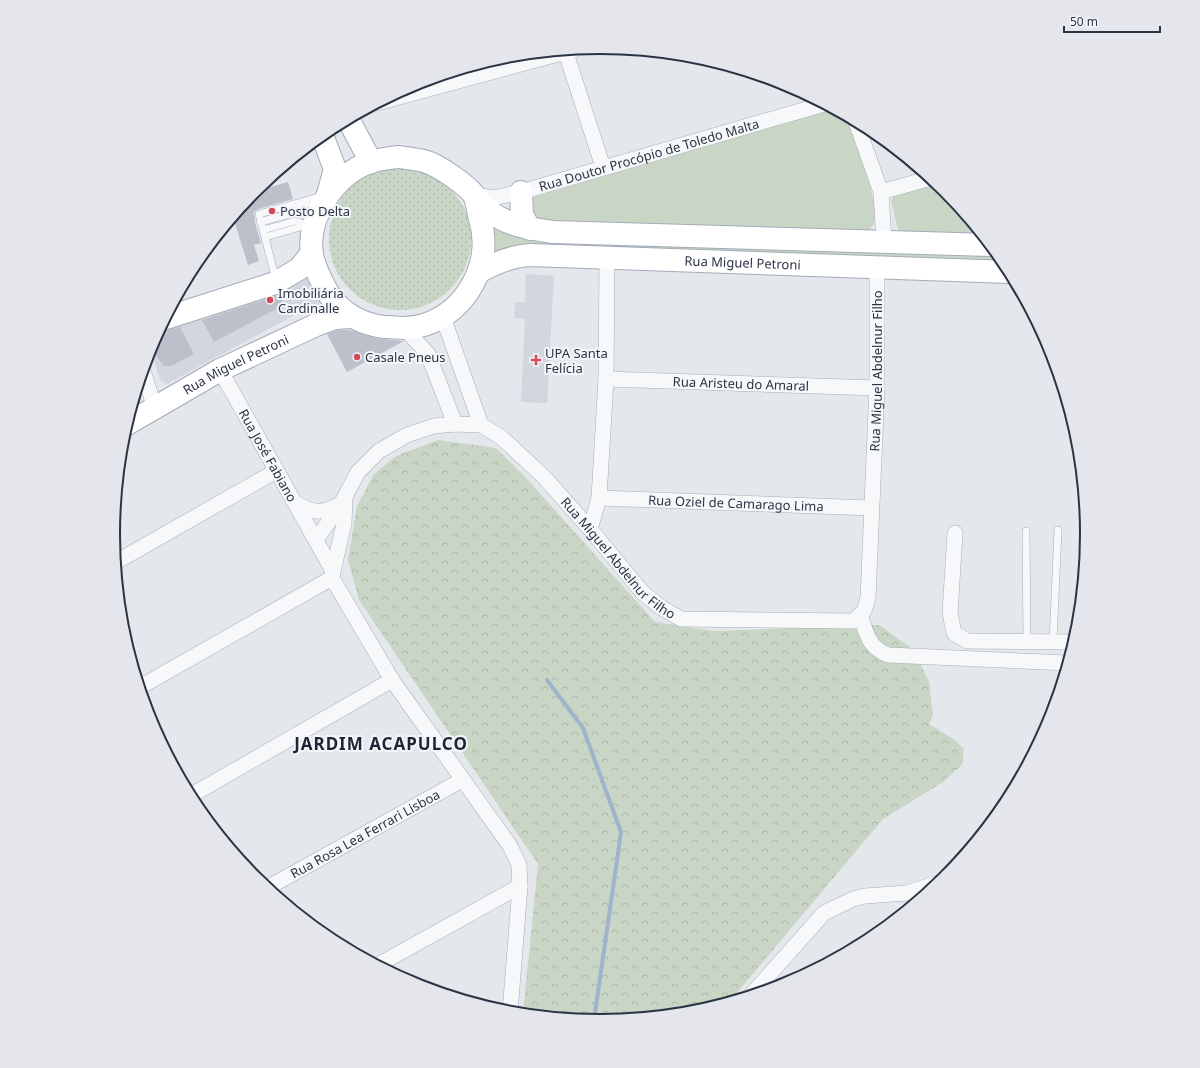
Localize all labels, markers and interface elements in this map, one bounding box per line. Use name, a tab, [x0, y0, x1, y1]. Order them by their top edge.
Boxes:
scale bar	[1064, 8, 1160, 34]
text: 50 m	[1070, 13, 1098, 30]
street label: Rua Doutor Procópio de Toledo Malta	[537, 114, 761, 195]
place label: Posto Delta	[280, 202, 350, 220]
marker: Posto Delta	[267, 206, 277, 216]
street label: Rua Miguel Petroni	[684, 251, 801, 274]
place label: Imobiliária Cardinalle	[278, 284, 344, 317]
street label: Rua Miguel Abdelnur Filho	[865, 290, 886, 452]
marker: Imobiliária Cardinalle	[265, 295, 275, 305]
street label: Rua Miguel Petroni	[179, 330, 291, 399]
place label: UPA Santa Felícia	[545, 344, 608, 377]
place label: Casale Pneus	[365, 348, 446, 366]
marker: Casale Pneus	[352, 352, 362, 362]
marker: UPA Santa Felícia	[530, 354, 542, 366]
street label: Rua Aristeu do Amaral	[672, 372, 809, 395]
street label: Rua José Fabiano	[235, 406, 301, 505]
street label: Rua Oziel de Camarago Lima	[648, 491, 824, 515]
street label: Rua Miguel Abdelnur Filho	[557, 493, 679, 623]
district label: JARDIM ACAPULCO	[292, 732, 468, 755]
street label: Rua Rosa Lea Ferrari Lisboa	[287, 785, 443, 882]

